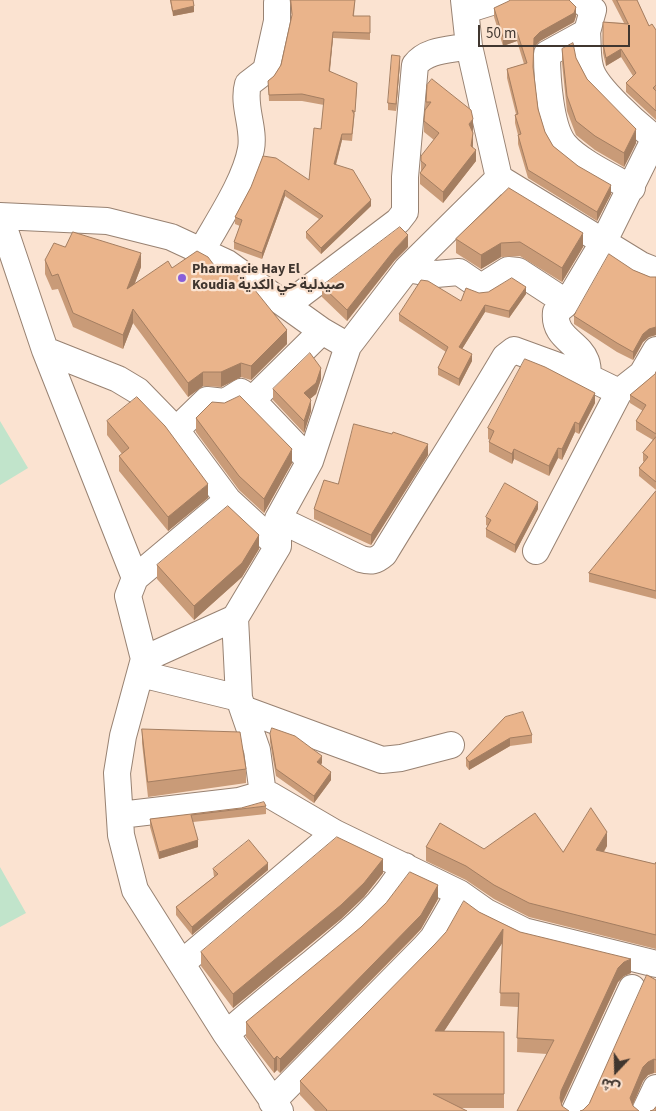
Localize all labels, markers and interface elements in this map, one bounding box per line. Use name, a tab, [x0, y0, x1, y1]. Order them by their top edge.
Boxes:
scale bar	[481, 15, 634, 47]
text: 50 m	[486, 23, 516, 44]
place label: Pharmacie Hay El Koudia صيدلية حي الكدية	[192, 262, 345, 294]
marker: Pharmacie Hay El Koudia صيدلية حي الكدية	[176, 272, 188, 284]
north arrow	[591, 1046, 641, 1096]
text: ش	[598, 1072, 623, 1098]

